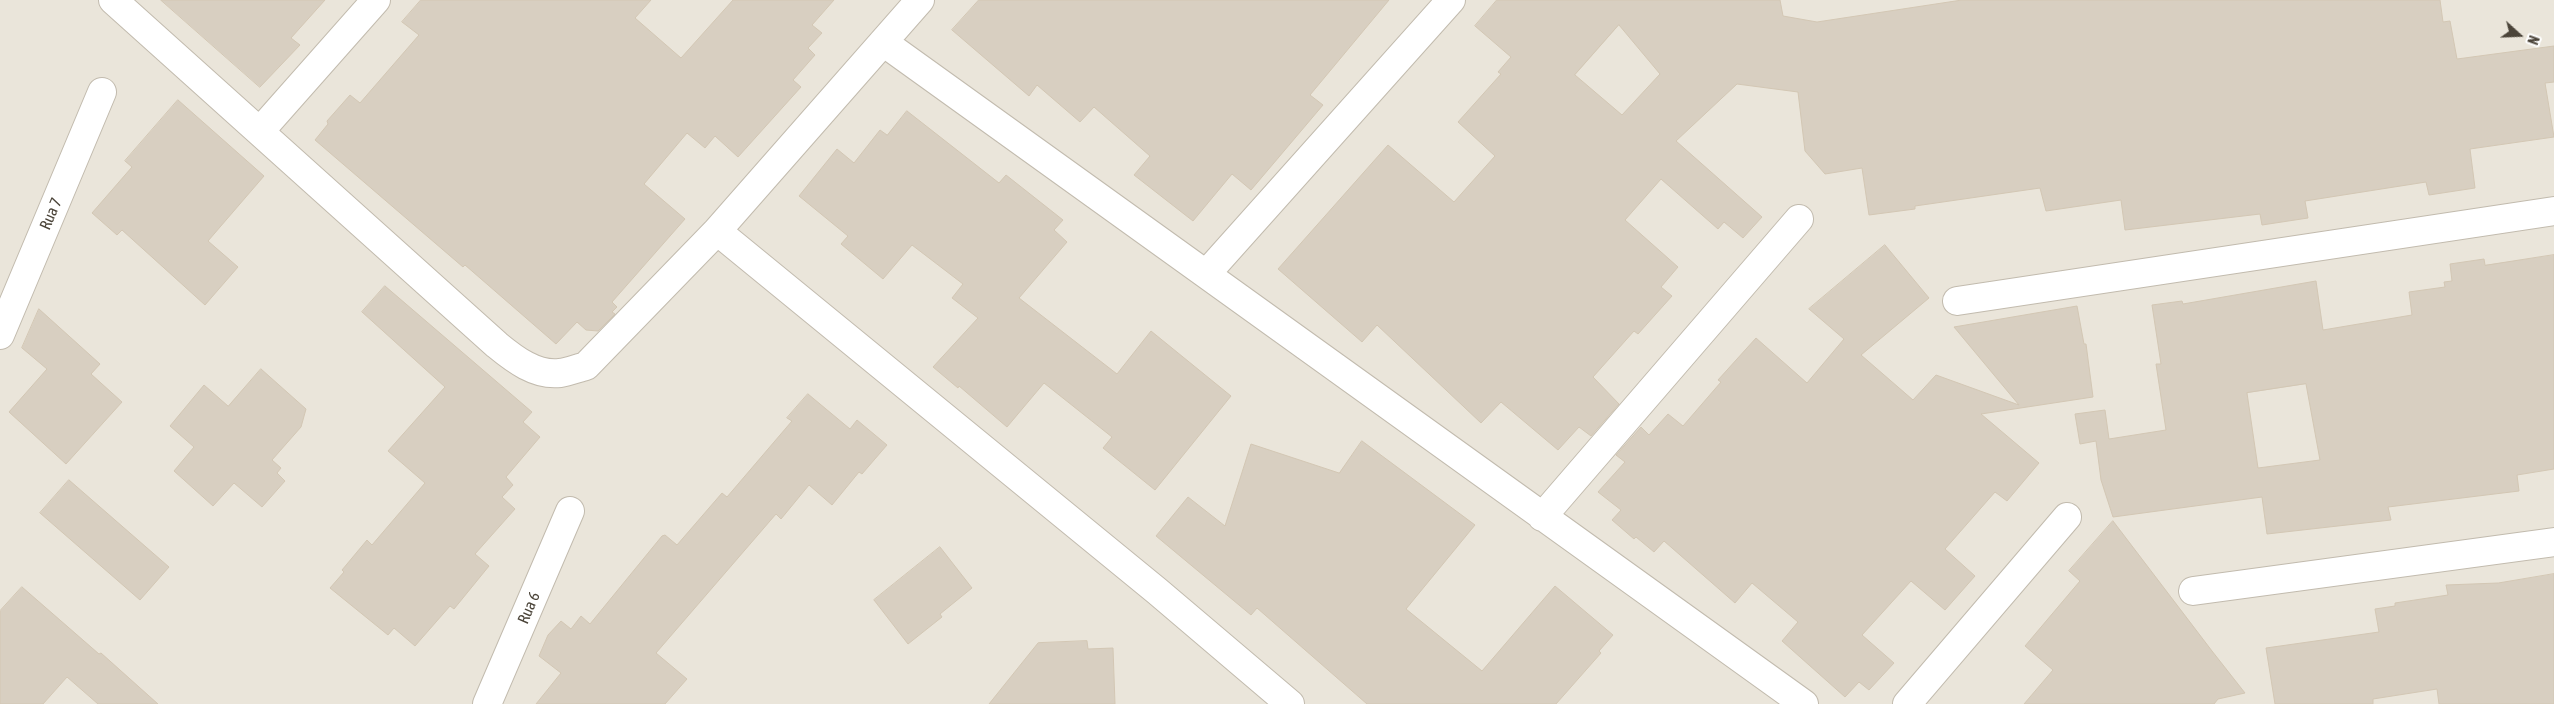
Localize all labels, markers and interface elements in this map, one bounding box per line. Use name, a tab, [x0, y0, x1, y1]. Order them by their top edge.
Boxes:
north arrow	[2494, 10, 2544, 60]
text: N	[2524, 34, 2542, 47]
street label: Rua 7	[36, 195, 66, 233]
street label: Rua 6	[514, 589, 544, 627]

